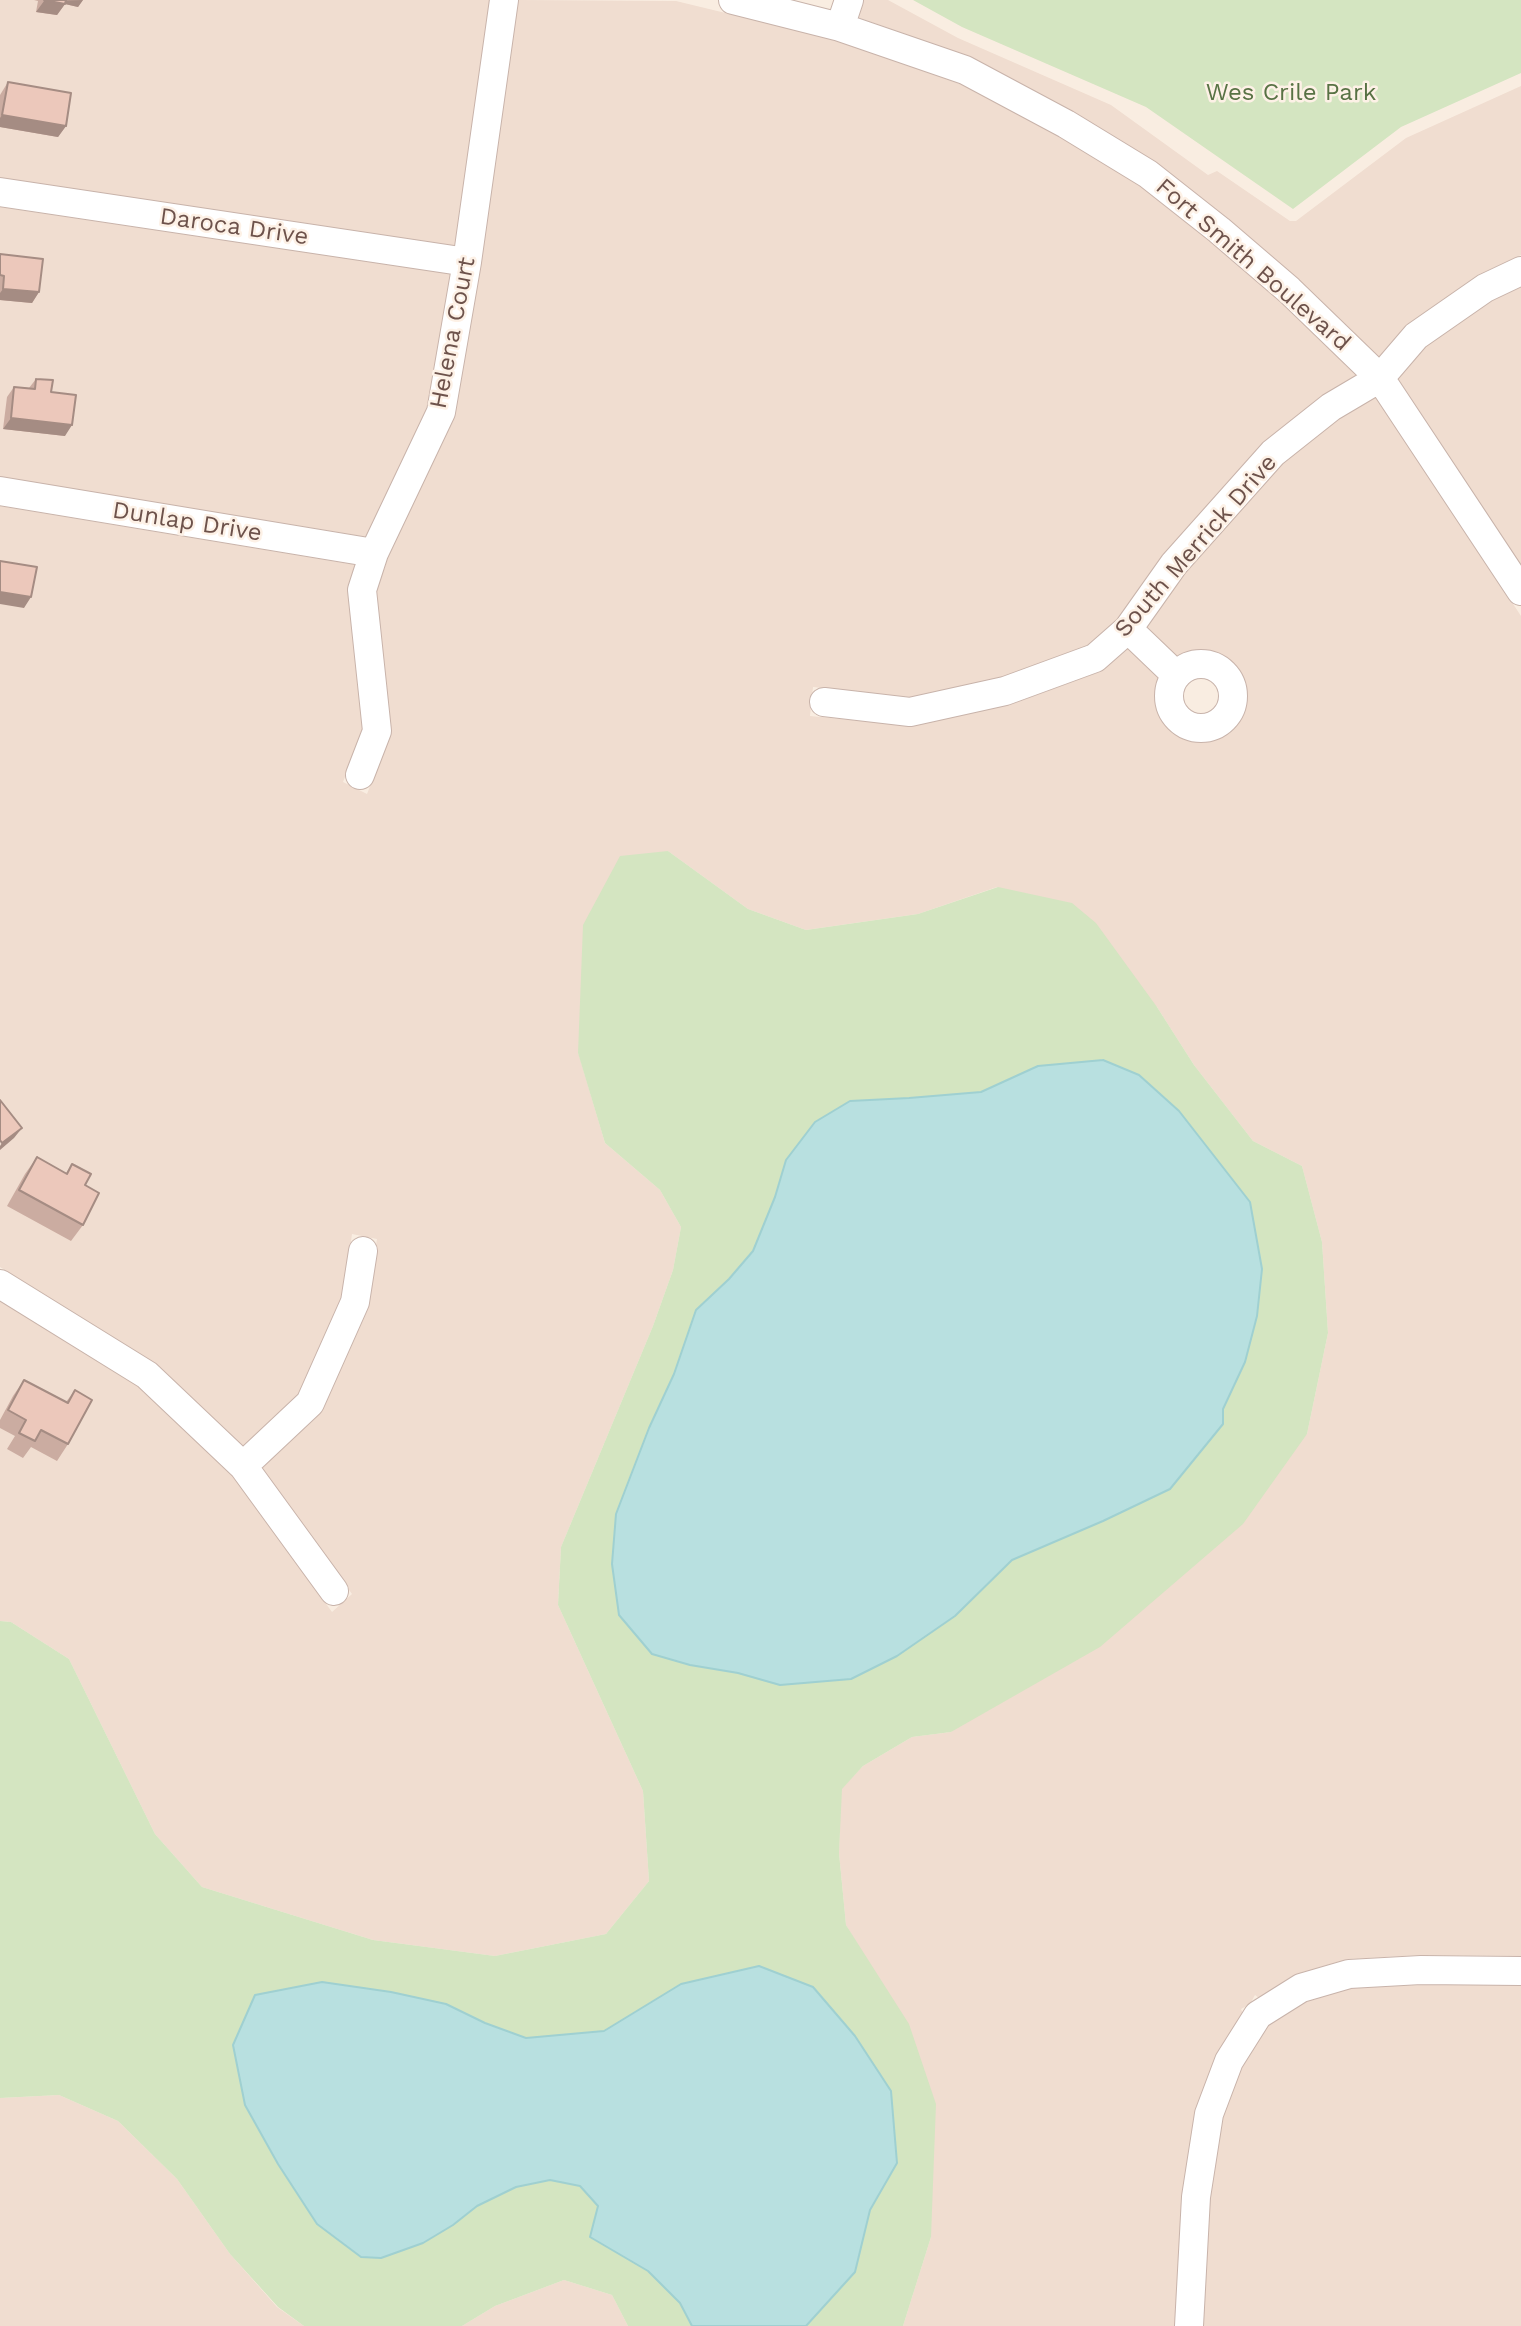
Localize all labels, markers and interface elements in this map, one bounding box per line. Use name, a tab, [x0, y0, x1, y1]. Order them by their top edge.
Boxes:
park label: Wes Crile Park	[1206, 79, 1376, 107]
street label: Fort Smith Boulevard	[1150, 173, 1356, 357]
street label: Daroca Drive	[158, 202, 310, 252]
street label: Helena Court	[424, 255, 482, 411]
street label: South Merrick Drive	[1109, 449, 1283, 643]
street label: Dunlap Drive	[110, 496, 264, 548]

